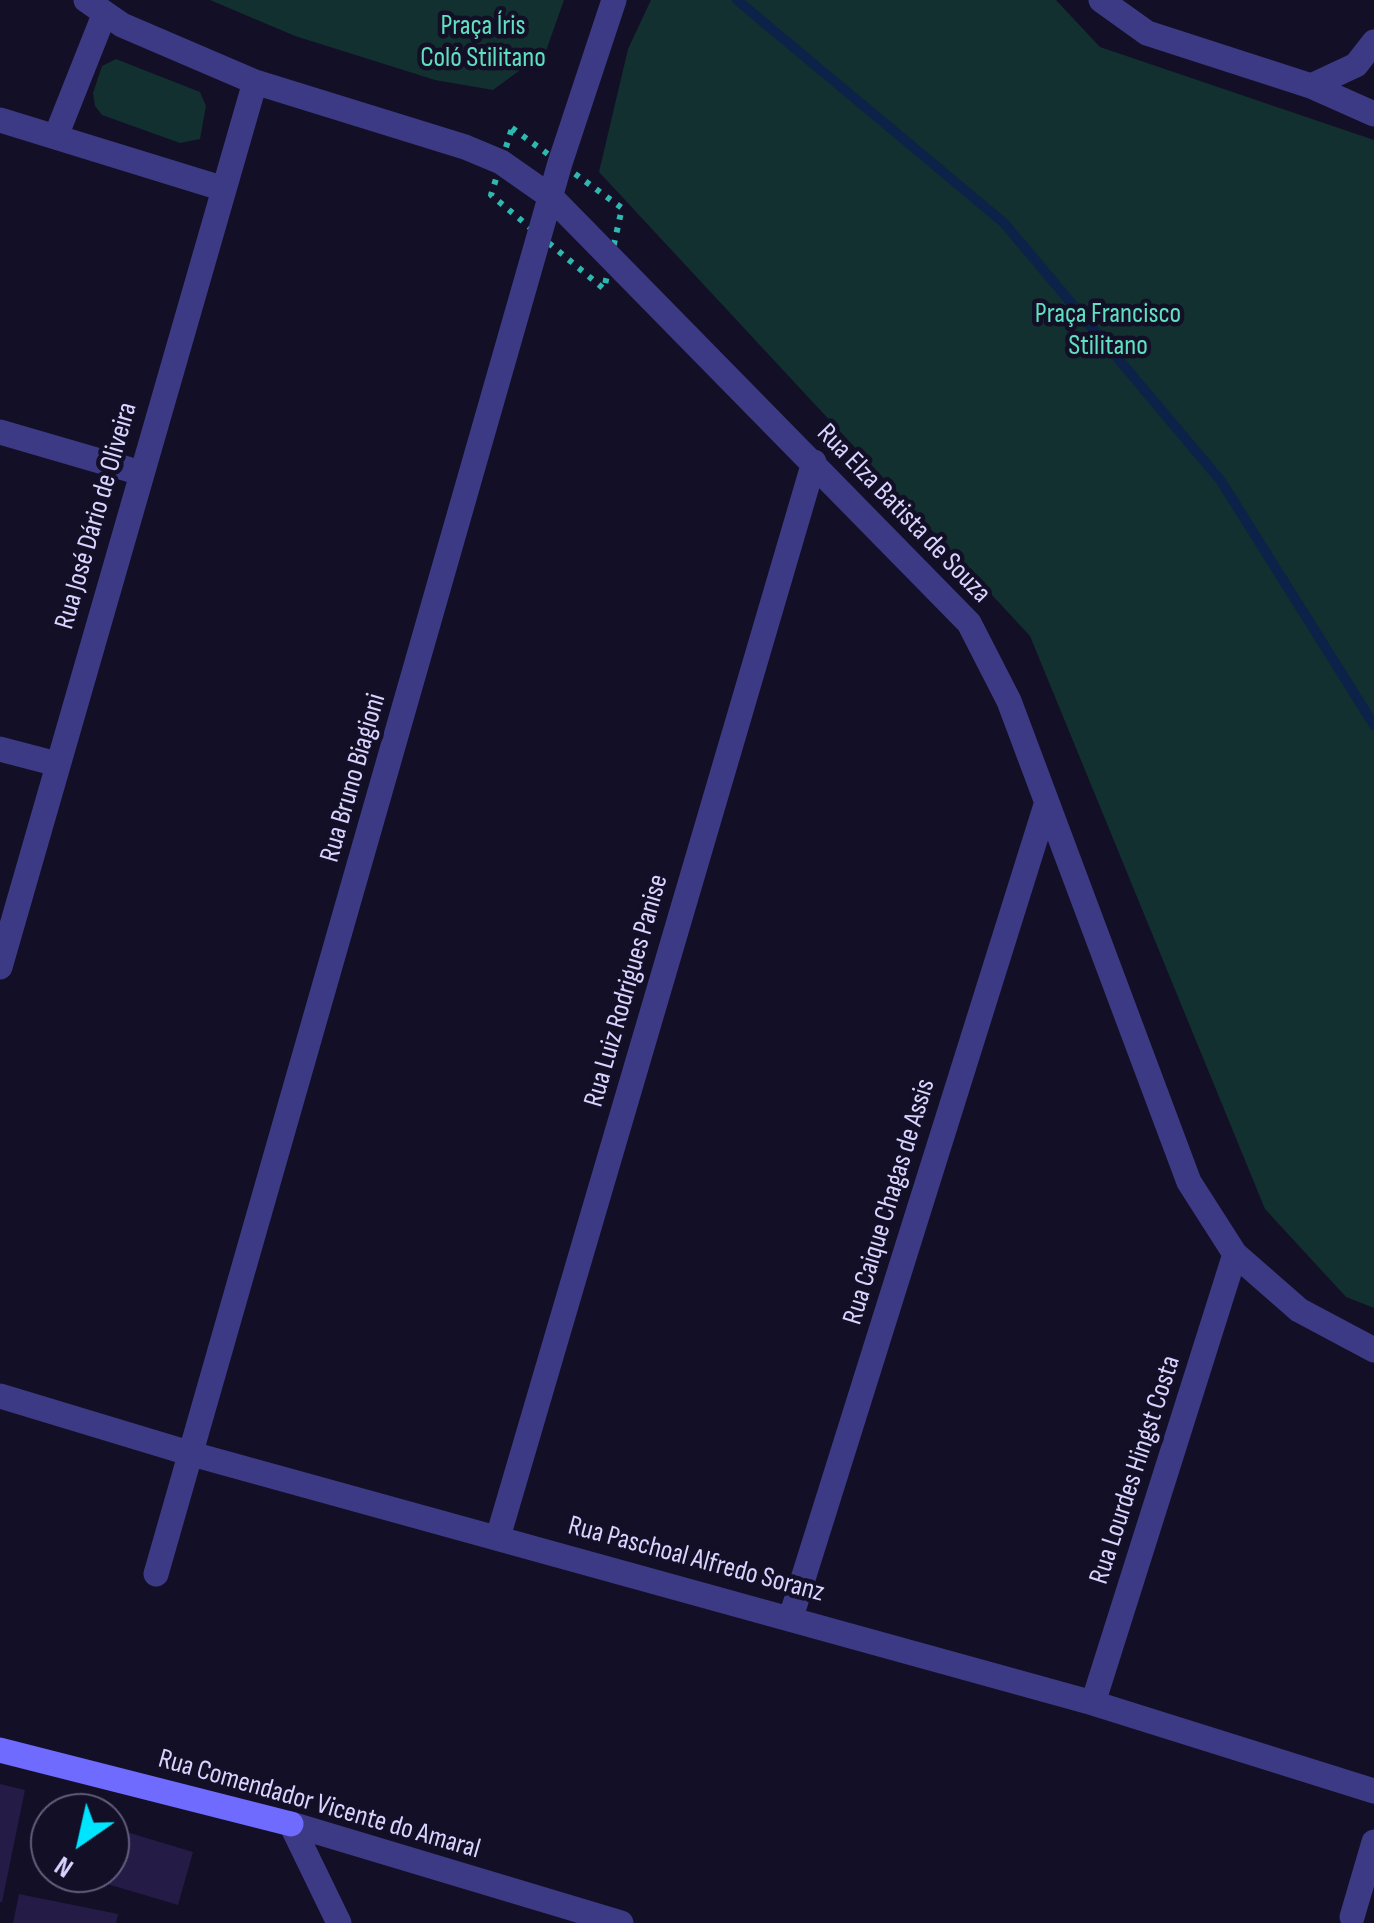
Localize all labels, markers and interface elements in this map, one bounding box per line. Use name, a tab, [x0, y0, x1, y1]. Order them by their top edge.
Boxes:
park label: Praça Íris Coló Stilitano	[420, 10, 546, 76]
park label: Praça Francisco Stilitano	[1035, 298, 1181, 364]
street label: Rua José Dário de Oliveira	[49, 399, 145, 633]
street label: Rua Elza Batista de Souza	[809, 417, 997, 611]
street label: Rua Bruno Biagioni	[314, 690, 394, 866]
street label: Rua Luiz Rodrigues Panise	[578, 871, 676, 1111]
street label: Rua Caique Chagas de Assis	[837, 1075, 943, 1329]
street label: Rua Lourdes Hingst Costa	[1083, 1352, 1189, 1588]
street label: Rua Paschoal Alfredo Soranz	[564, 1510, 828, 1610]
street label: Rua Comendador Vicente do Amaral	[154, 1743, 484, 1867]
north arrow	[30, 1793, 130, 1893]
text: N	[49, 1849, 79, 1884]

